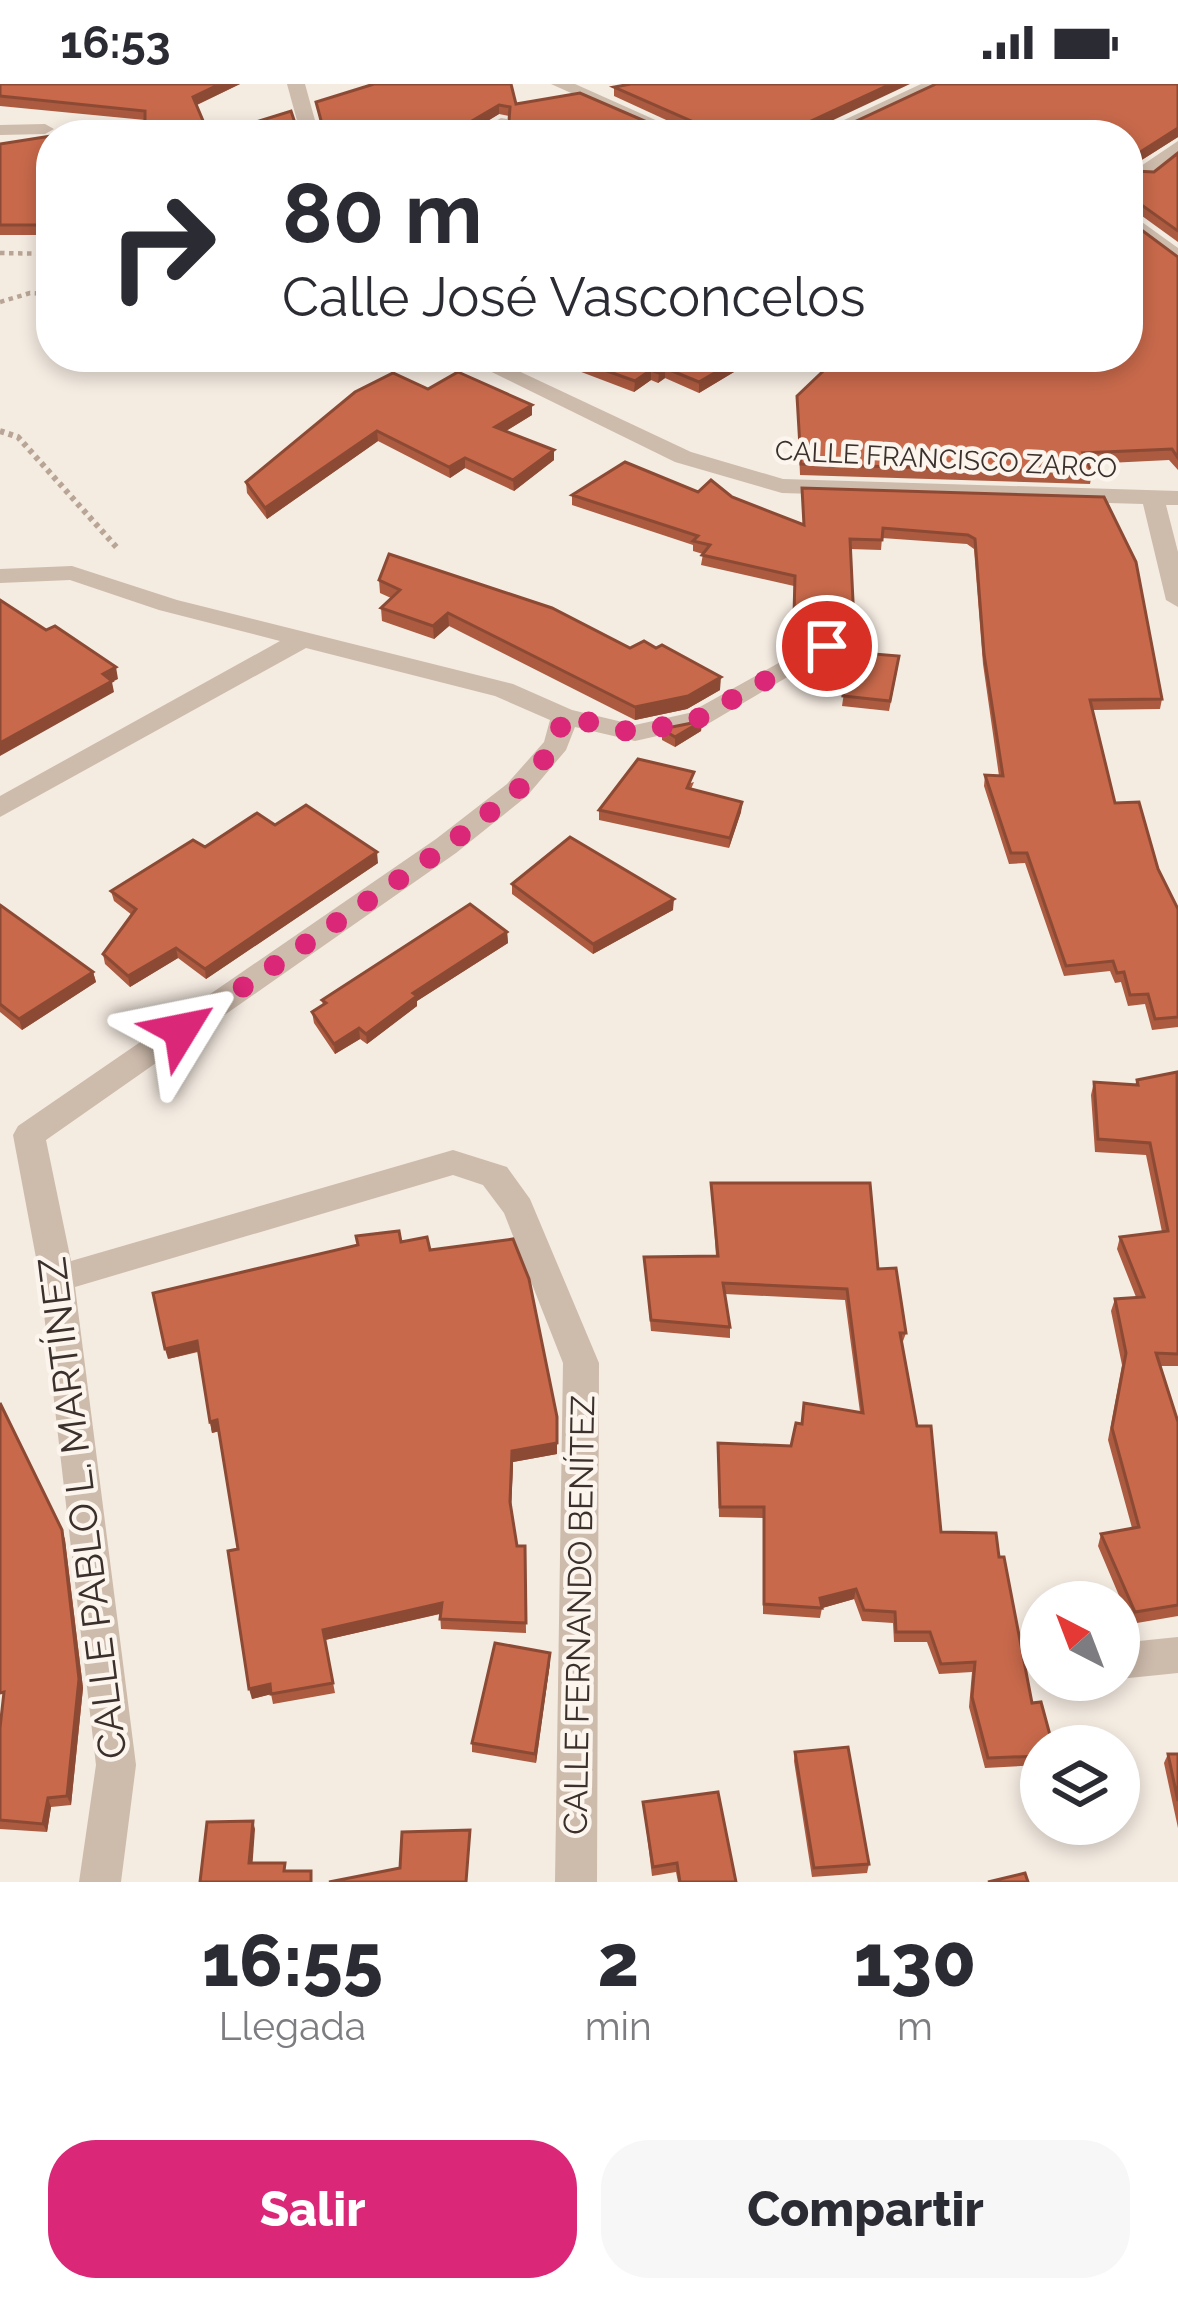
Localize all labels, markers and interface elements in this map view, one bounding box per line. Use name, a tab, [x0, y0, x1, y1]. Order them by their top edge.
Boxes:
text: 16:53	[60, 16, 171, 69]
text: 80 m	[282, 164, 483, 263]
icon: right	[84, 168, 240, 324]
text: Calle José Vasconcelos	[282, 265, 866, 329]
street label: CALLE FRANCISCO ZARCO	[774, 435, 1118, 483]
pin	[776, 595, 878, 697]
icon: arrive	[794, 613, 860, 679]
position arrow	[118, 967, 244, 1093]
street label: CALLE PABLO L. MARTÍNEZ	[28, 1255, 136, 1761]
street label: CALLE FERNANDO BENÍTEZ	[556, 1395, 602, 1835]
north arrow	[1020, 1581, 1140, 1701]
map controls	[1020, 1581, 1140, 1845]
button: layers	[1020, 1725, 1140, 1845]
text: 16:55	[202, 1918, 383, 2003]
text: 2	[597, 1918, 639, 2003]
text: 130	[854, 1918, 976, 2003]
text: Llegada	[219, 2003, 366, 2049]
text: min	[585, 2003, 652, 2049]
text: m	[897, 2003, 933, 2049]
button: Salir	[48, 2140, 577, 2278]
button: Compartir	[601, 2140, 1130, 2278]

